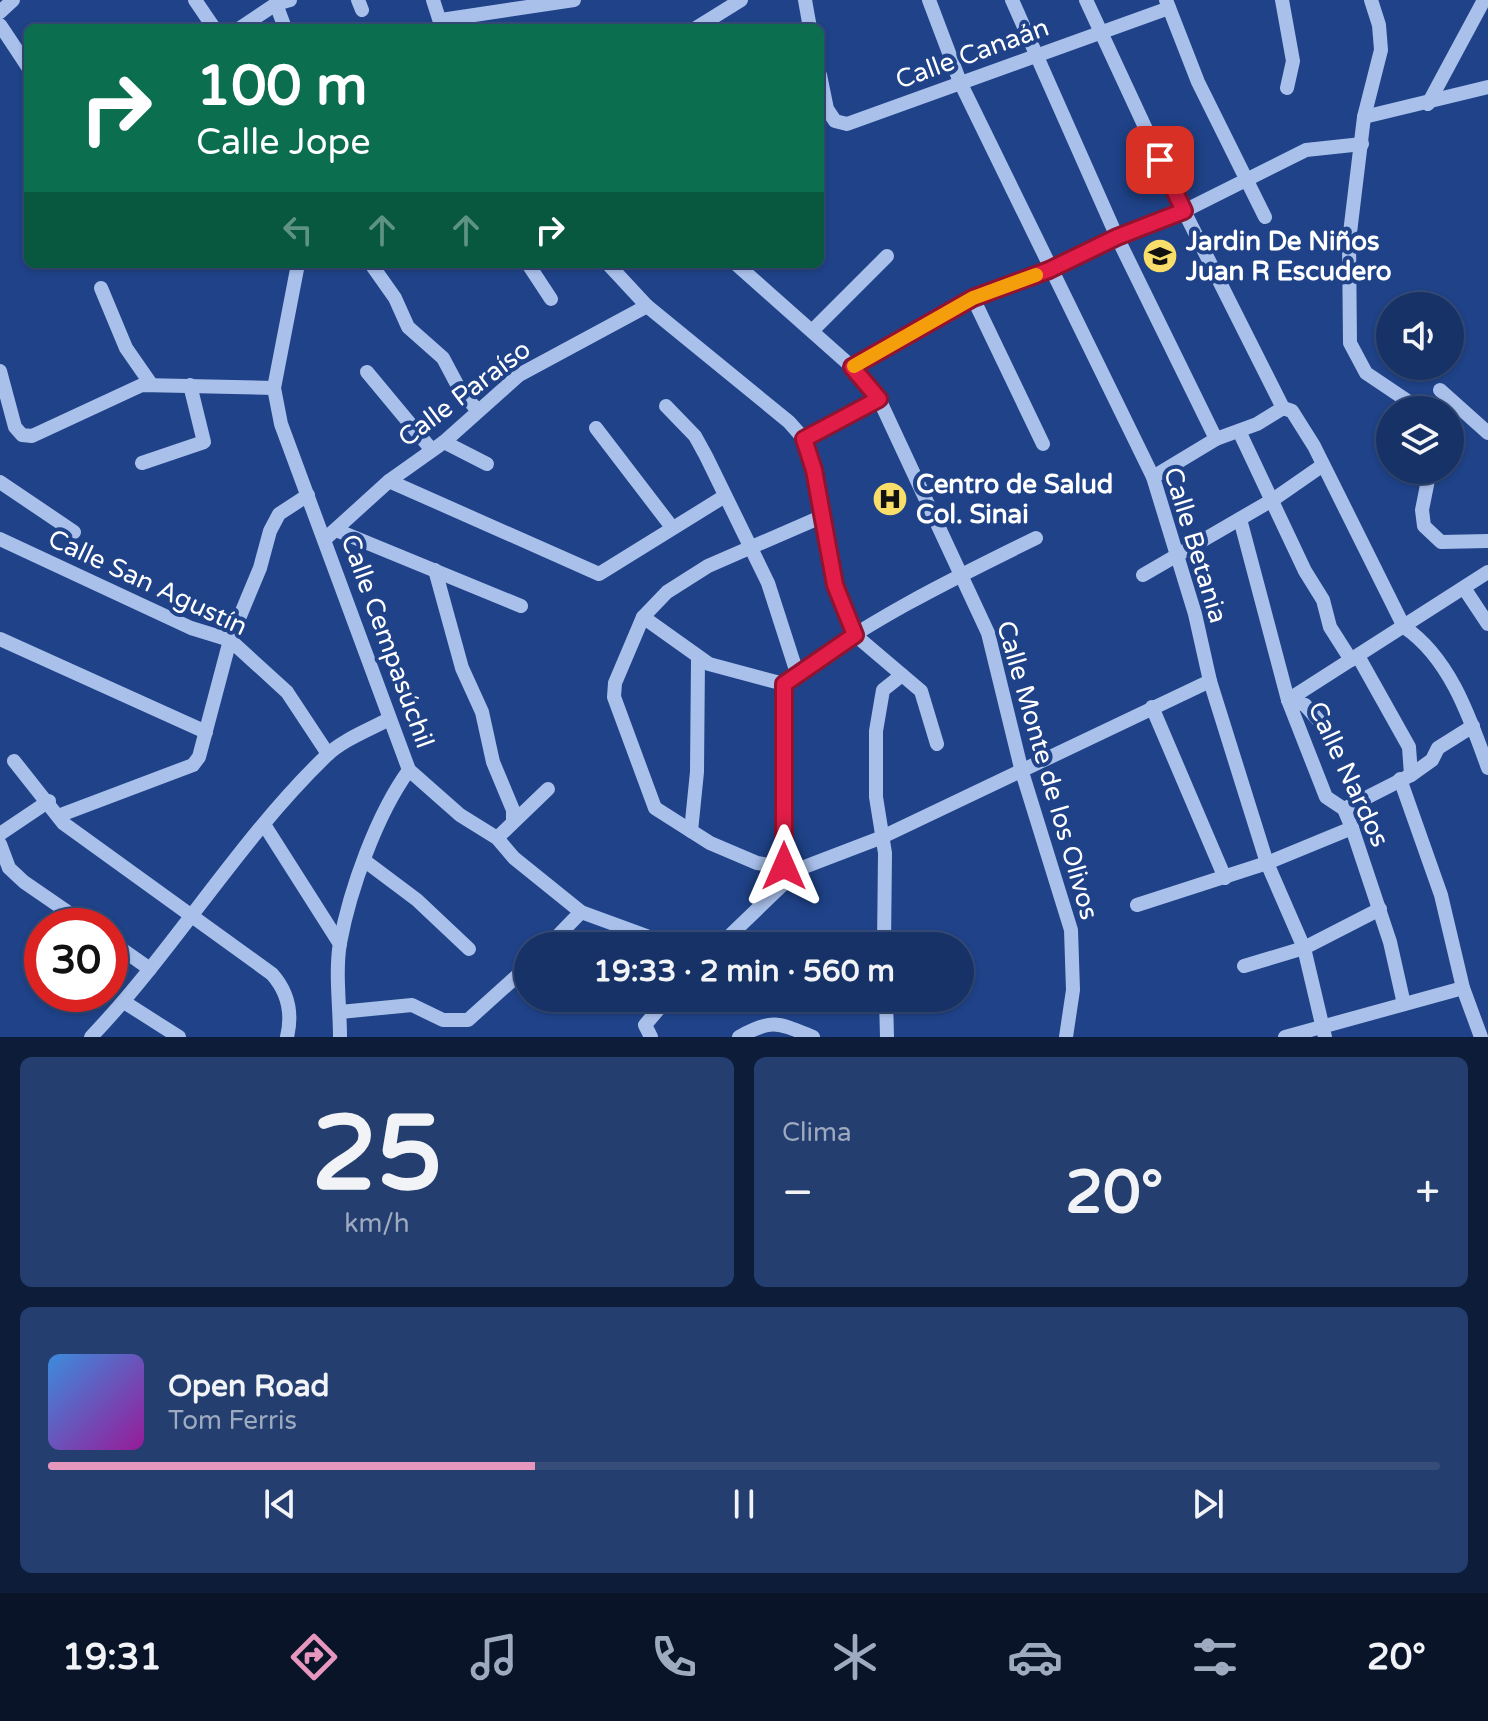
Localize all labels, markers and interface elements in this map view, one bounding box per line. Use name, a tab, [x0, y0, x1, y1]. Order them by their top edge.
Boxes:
street label: Calle Canaán	[891, 11, 1053, 96]
text: 100 m	[196, 53, 367, 120]
icon: right	[64, 56, 168, 160]
text: Calle Jope	[196, 121, 371, 164]
pin	[1126, 126, 1194, 194]
icon: arrive	[1138, 138, 1182, 182]
icon: left	[276, 208, 320, 252]
icon: ahead	[360, 208, 404, 252]
icon: ahead	[444, 208, 488, 252]
icon: right	[528, 208, 572, 252]
place label: Jardin De Niños Juan R Escudero	[1185, 226, 1392, 287]
school or university icon: Jardin De Niños Juan R Escudero	[1141, 237, 1179, 275]
map controls	[1376, 292, 1464, 484]
button: sound	[1376, 292, 1464, 380]
street label: Calle Paraíso	[392, 334, 537, 453]
button: layers	[1376, 396, 1464, 484]
street label: Calle Betania	[1157, 464, 1234, 627]
place label: Centro de Salud Col. Sinai	[916, 469, 1113, 530]
hospital icon: Centro de Salud Col. Sinai	[871, 480, 909, 518]
street label: Calle San Agustín	[43, 523, 252, 642]
street label: Calle Cempasúchil	[334, 530, 441, 752]
street label: Calle Monte de los Olivos	[990, 617, 1105, 923]
street label: Calle Nardos	[1301, 697, 1396, 852]
position arrow	[742, 824, 826, 908]
speed limit sign: 30	[24, 908, 128, 1012]
text: 19:33 · 2 min · 560 m	[593, 953, 895, 990]
text: 25	[312, 1093, 442, 1218]
text: Clima	[782, 1117, 852, 1148]
text: 20°	[1065, 1157, 1163, 1229]
text: −	[782, 1167, 813, 1220]
text: +	[1415, 1167, 1440, 1220]
text: km/h	[344, 1208, 410, 1239]
text: Open Road	[168, 1368, 329, 1405]
text: Tom Ferris	[168, 1405, 297, 1436]
icon: previous	[258, 1482, 302, 1526]
icon: pause	[722, 1482, 766, 1526]
icon: next	[1186, 1482, 1230, 1526]
icon: directions	[286, 1629, 342, 1685]
icon: music	[466, 1629, 522, 1685]
icon: phone	[646, 1629, 702, 1685]
icon: climate	[827, 1629, 883, 1685]
icon: car	[1007, 1629, 1063, 1685]
icon: filters	[1187, 1629, 1243, 1685]
text: 19:31	[62, 1636, 162, 1679]
text: 20°	[1367, 1636, 1426, 1679]

